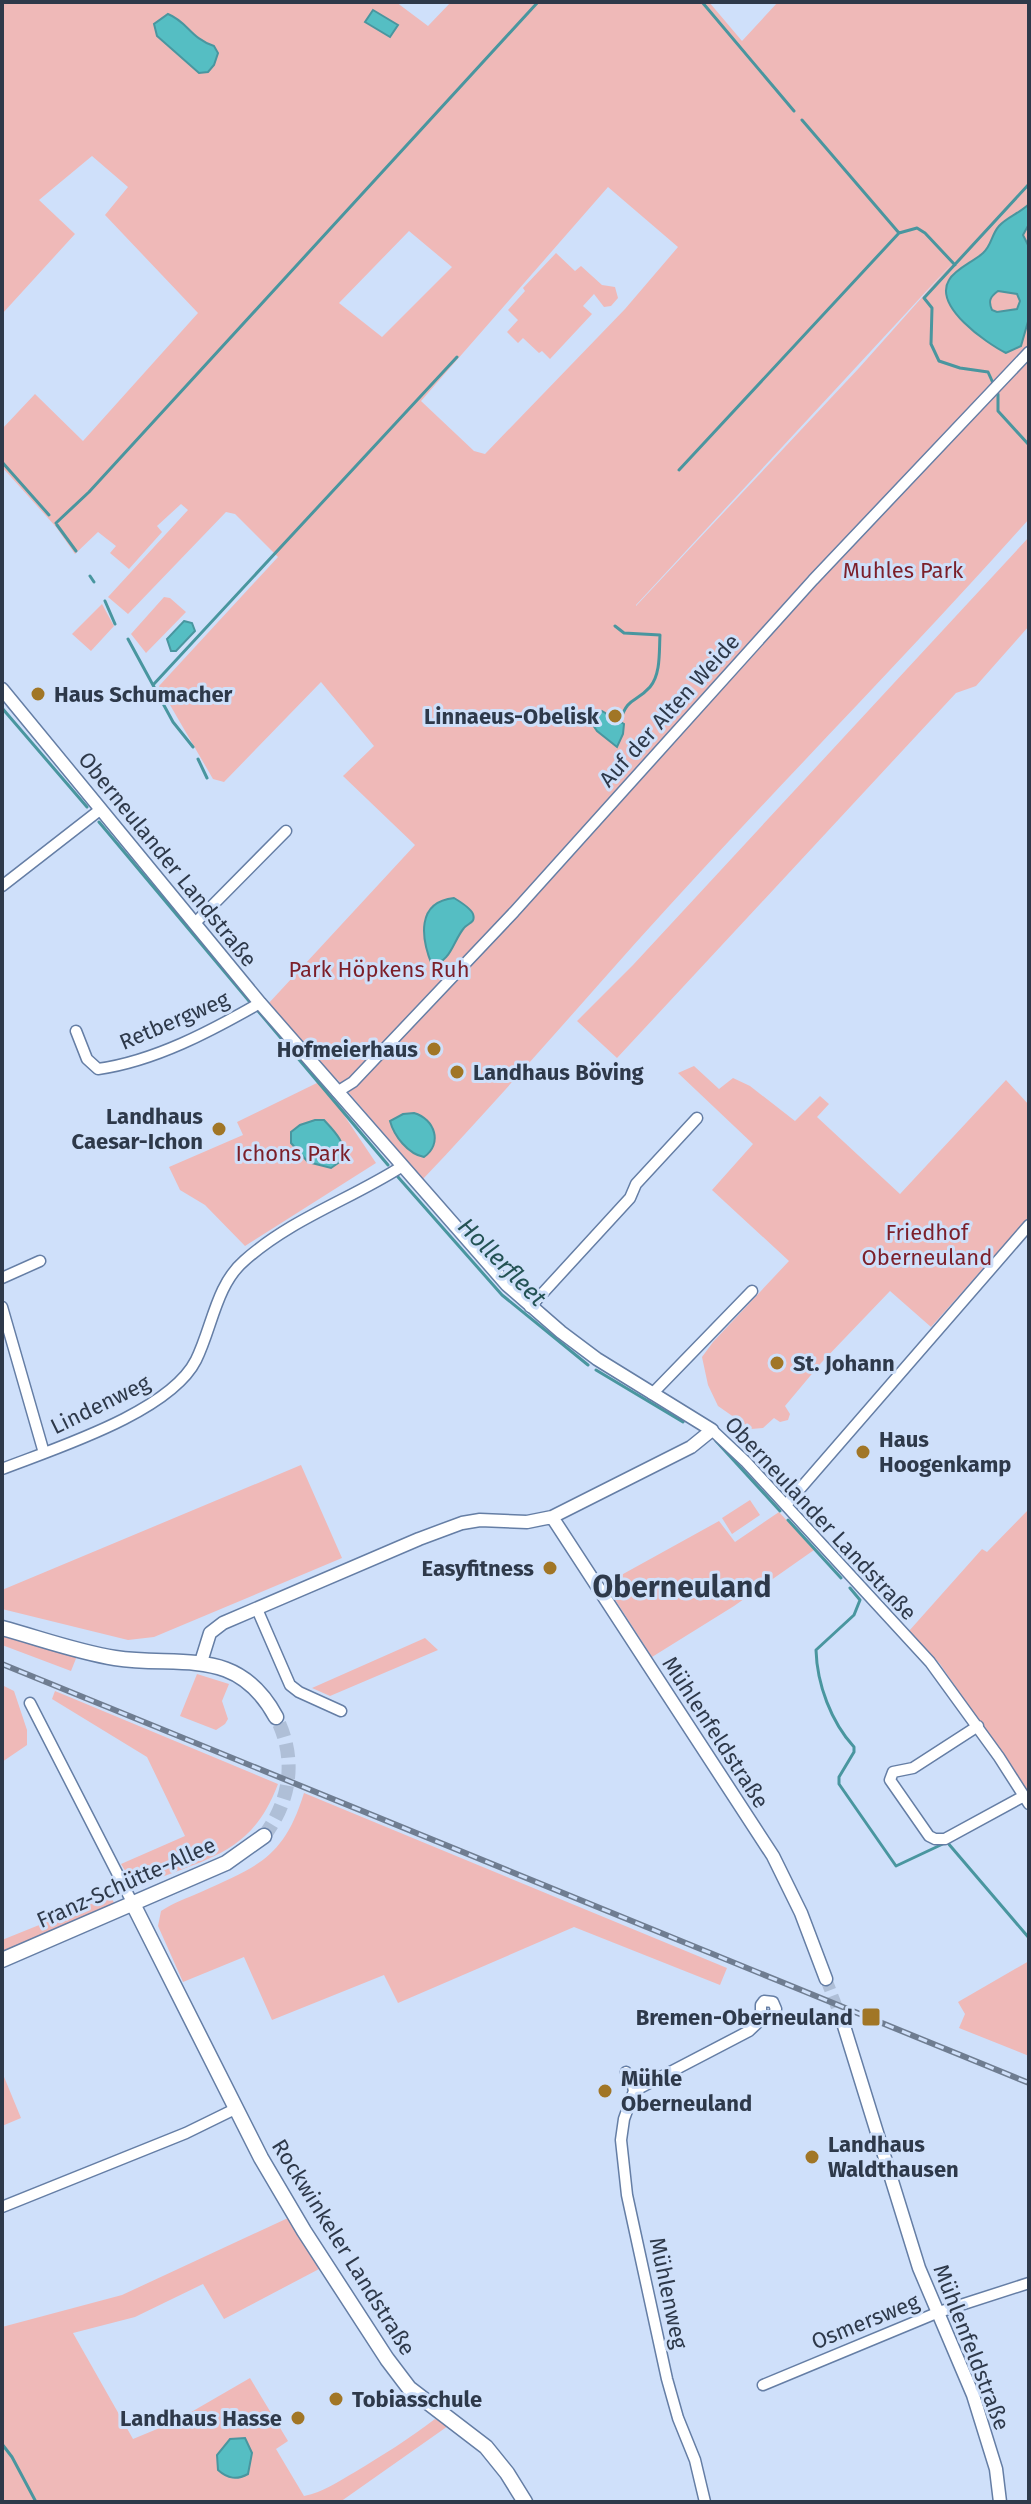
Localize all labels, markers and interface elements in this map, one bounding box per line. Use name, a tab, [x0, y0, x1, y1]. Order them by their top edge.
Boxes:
park label: Muhles Park	[843, 557, 964, 584]
street label: Auf der Alten Weide	[594, 628, 745, 792]
place label: Haus Schumacher	[54, 681, 233, 708]
marker: Haus Schumacher	[29, 685, 47, 703]
place label: Linnaeus-Obelisk	[424, 703, 600, 730]
marker: Linnaeus-Obelisk	[606, 707, 624, 725]
street label: Oberneulander Landstraße	[73, 746, 263, 972]
park label: Park Höpkens Ruh	[288, 956, 470, 983]
street label: Retbergweg	[115, 985, 234, 1056]
place label: Hofmeierhaus	[277, 1036, 418, 1063]
marker: Hofmeierhaus	[425, 1040, 443, 1058]
place label: Landhaus Böving	[473, 1059, 645, 1086]
marker: Landhaus Böving	[448, 1063, 466, 1081]
place label: Landhaus Caesar-Ichon	[72, 1103, 203, 1155]
marker: Landhaus Caesar-Ichon	[210, 1120, 228, 1138]
park label: Ichons Park	[235, 1140, 351, 1167]
water label: Hollerfleet	[452, 1212, 552, 1312]
park label: Friedhof Oberneuland	[862, 1219, 992, 1271]
place label: St. Johann	[793, 1350, 895, 1377]
marker: St. Johann	[768, 1354, 786, 1372]
street label: Lindenweg	[46, 1369, 155, 1440]
street label: Oberneulander Landstraße	[719, 1411, 922, 1626]
place label: Haus Hoogenkamp	[879, 1426, 1011, 1478]
marker: Haus Hoogenkamp	[854, 1443, 872, 1461]
place label: Easyfitness	[422, 1555, 534, 1582]
marker: Easyfitness	[541, 1559, 559, 1577]
district label: Oberneuland	[593, 1569, 771, 1605]
street label: Mühlenfeldstraße	[656, 1651, 775, 1813]
street label: Franz-Schütte-Allee	[32, 1831, 220, 1934]
place label: Bremen-Oberneuland	[636, 2004, 853, 2031]
marker: Bremen-Oberneuland	[860, 2006, 882, 2028]
place label: Mühle Oberneuland	[621, 2065, 752, 2117]
marker: Mühle Oberneuland	[596, 2082, 614, 2100]
place label: Landhaus Waldthausen	[828, 2131, 959, 2183]
street label: Rockwinkeler Landstraße	[266, 2134, 421, 2360]
marker: Landhaus Waldthausen	[803, 2148, 821, 2166]
street label: Mühlenweg	[644, 2235, 694, 2352]
street label: Mühlenfeldstraße	[927, 2260, 1016, 2434]
street label: Osmersweg	[807, 2287, 924, 2355]
place label: Tobiasschule	[352, 2386, 482, 2413]
marker: Tobiasschule	[327, 2390, 345, 2408]
place label: Landhaus Hasse	[120, 2405, 282, 2432]
marker: Landhaus Hasse	[289, 2409, 307, 2427]

